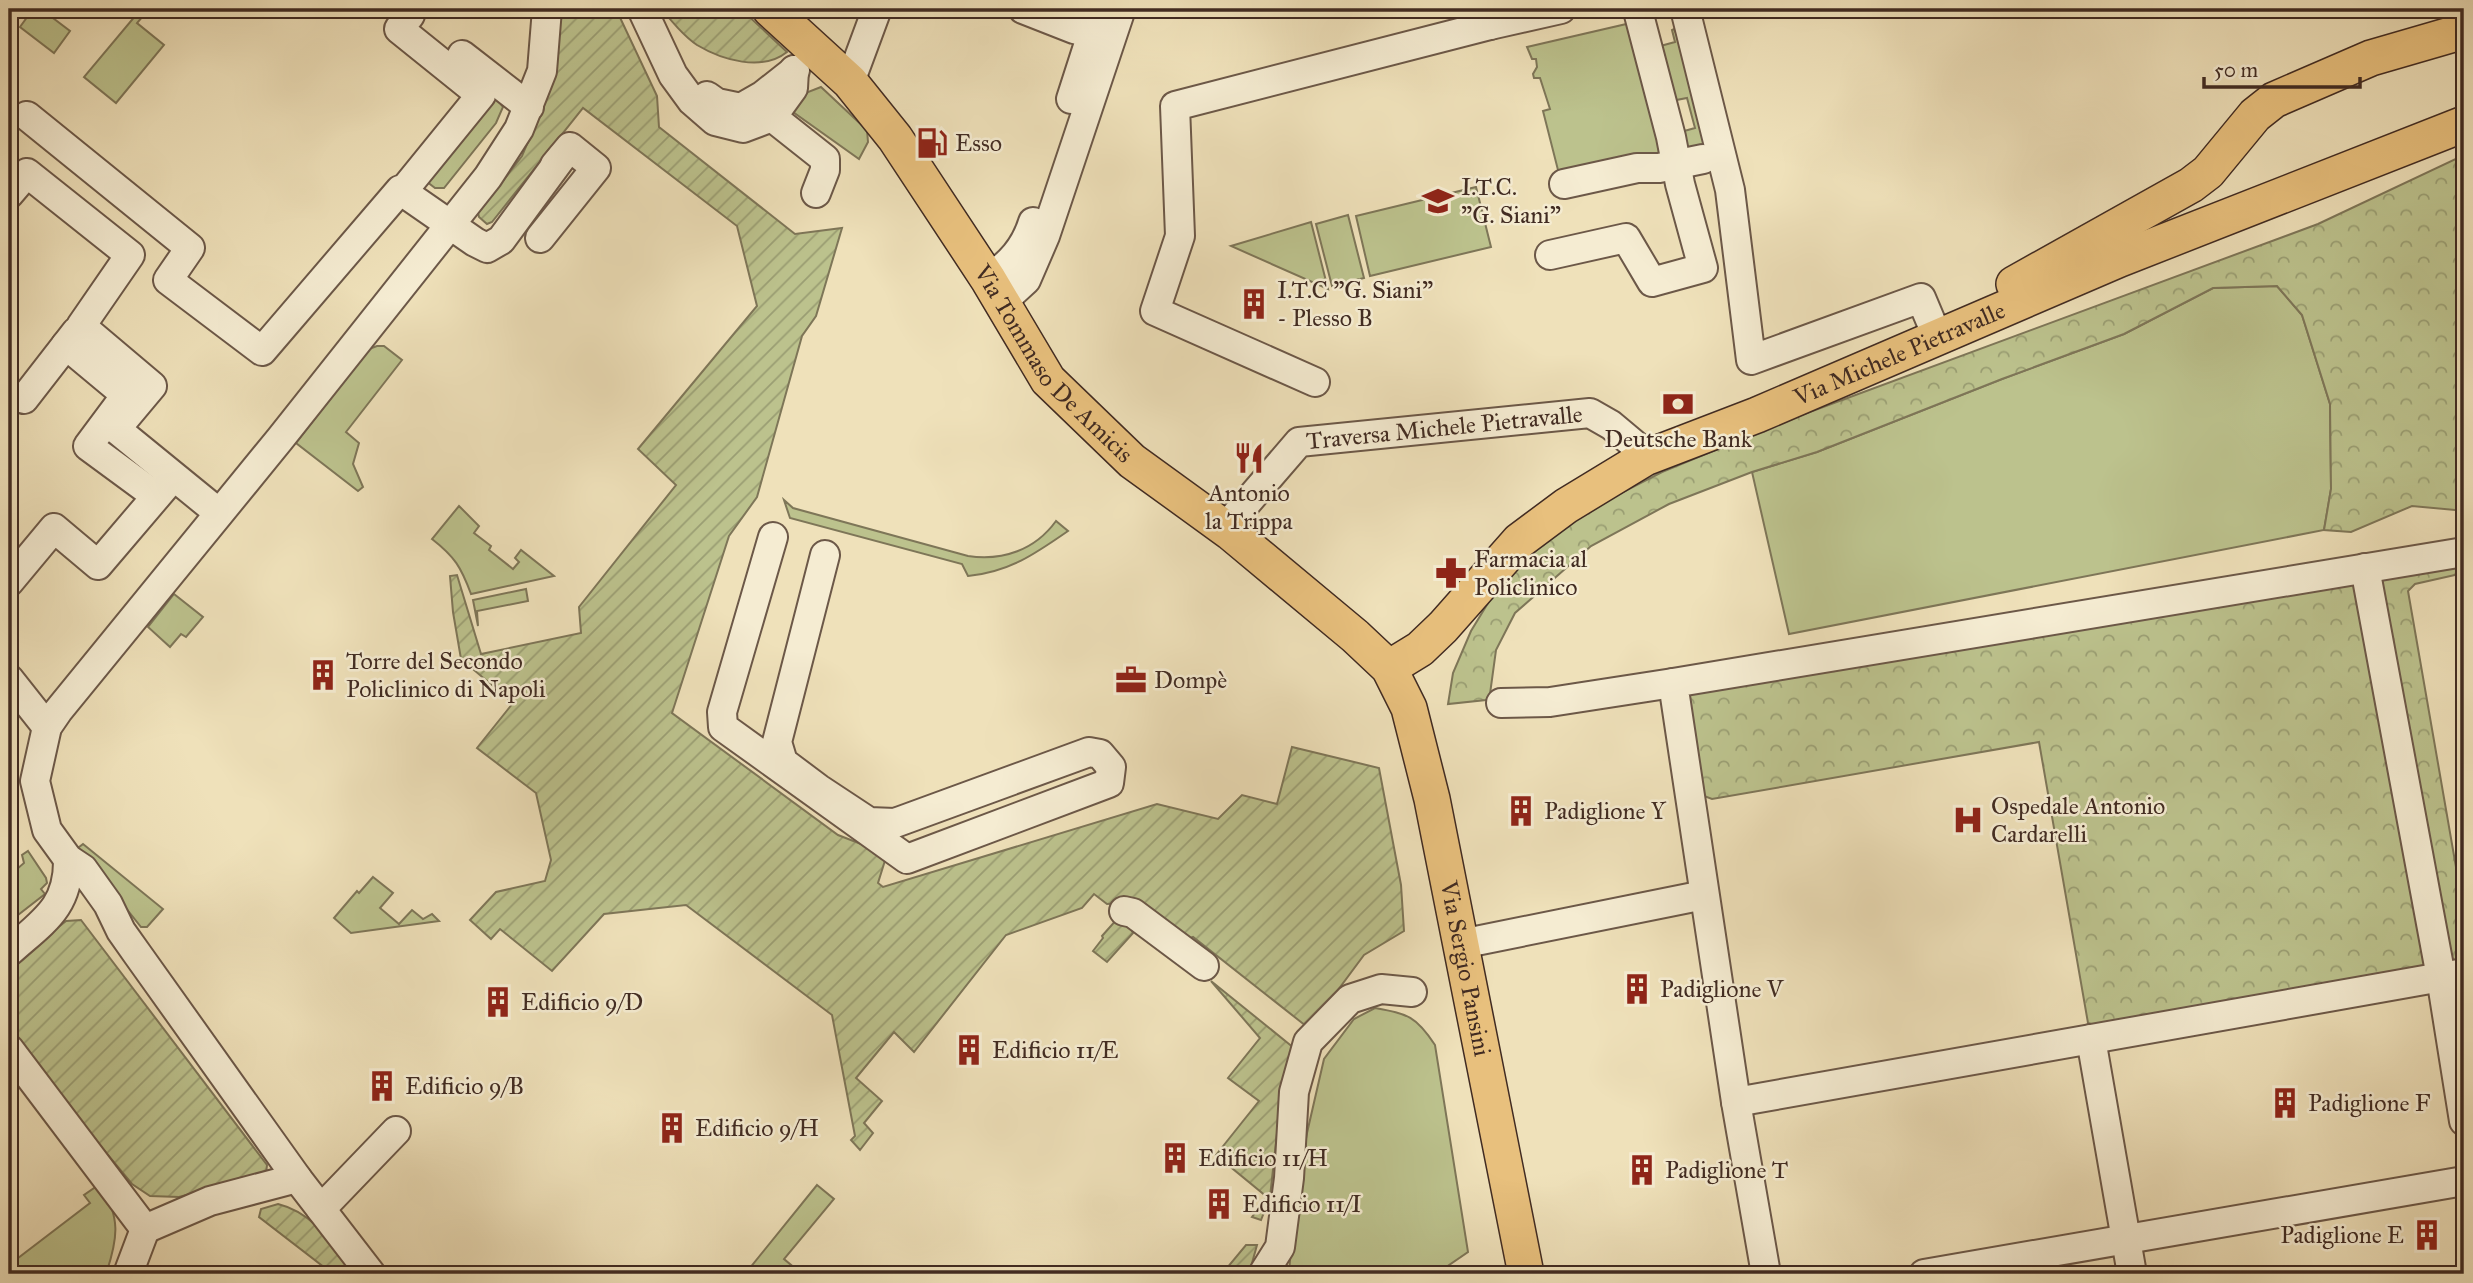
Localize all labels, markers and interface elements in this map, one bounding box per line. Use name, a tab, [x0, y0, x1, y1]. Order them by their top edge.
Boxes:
scale bar	[2204, 46, 2359, 90]
text: 50 m	[2214, 57, 2259, 83]
fuel station icon: Esso	[915, 126, 949, 160]
place label: Esso	[955, 128, 1002, 158]
place label: I.T.C. "G. Siani"	[1461, 172, 1561, 230]
school or university icon: I.T.C. "G. Siani"	[1421, 184, 1455, 218]
street label: Via Tommaso De Amicis	[967, 258, 1140, 469]
place label: I.T.C "G. Siani" - Plesso B	[1277, 275, 1433, 333]
building icon: I.T.C "G. Siani" - Plesso B	[1237, 287, 1271, 321]
street label: Via Michele Pietravalle	[1788, 295, 2010, 413]
bank icon: Deutsche Bank	[1661, 387, 1695, 421]
street label: Traversa Michele Pietravalle	[1305, 399, 1584, 456]
place label: Deutsche Bank	[1604, 424, 1753, 454]
restaurant icon: Antonio la Trippa	[1232, 441, 1266, 475]
place label: Antonio la Trippa	[1205, 478, 1294, 536]
place label: Farmacia al Policlinico	[1474, 544, 1588, 602]
pharmacy icon: Farmacia al Policlinico	[1434, 556, 1468, 590]
place label: Torre del Secondo Policlinico di Napoli	[346, 646, 546, 704]
building icon: Torre del Secondo Policlinico di Napoli	[306, 658, 340, 692]
office icon: Dompè	[1114, 663, 1148, 697]
place label: Dompè	[1154, 665, 1227, 695]
place label: Ospedale Antonio Cardarelli	[1991, 791, 2165, 849]
building icon: Padiglione Y	[1504, 794, 1538, 828]
place label: Padiglione Y	[1544, 796, 1667, 826]
hospital icon: Ospedale Antonio Cardarelli	[1951, 803, 1985, 837]
street label: Via Sergio Pansini	[1433, 877, 1498, 1059]
building icon: Padiglione V	[1620, 972, 1654, 1006]
place label: Padiglione V	[1660, 974, 1785, 1004]
building icon: Edificio 9/D	[481, 985, 515, 1019]
place label: Edificio 9/D	[521, 987, 643, 1017]
building icon: Edificio 11/E	[952, 1033, 986, 1067]
place label: Edificio 11/E	[992, 1035, 1118, 1065]
building icon: Edificio 9/B	[365, 1069, 399, 1103]
place label: Edificio 9/B	[405, 1071, 524, 1101]
building icon: Padiglione F	[2268, 1086, 2302, 1120]
place label: Padiglione F	[2308, 1088, 2431, 1118]
building icon: Edificio 9/H	[655, 1111, 689, 1145]
place label: Edificio 9/H	[695, 1113, 819, 1143]
building icon: Edificio 11/H	[1158, 1141, 1192, 1175]
place label: Edificio 11/H	[1198, 1143, 1328, 1173]
building icon: Padiglione T	[1625, 1153, 1659, 1187]
place label: Padiglione T	[1665, 1155, 1788, 1185]
building icon: Edificio 11/I	[1202, 1187, 1236, 1221]
place label: Edificio 11/I	[1242, 1189, 1361, 1219]
building icon: Padiglione E	[2410, 1218, 2444, 1252]
place label: Padiglione E	[2280, 1220, 2404, 1250]

